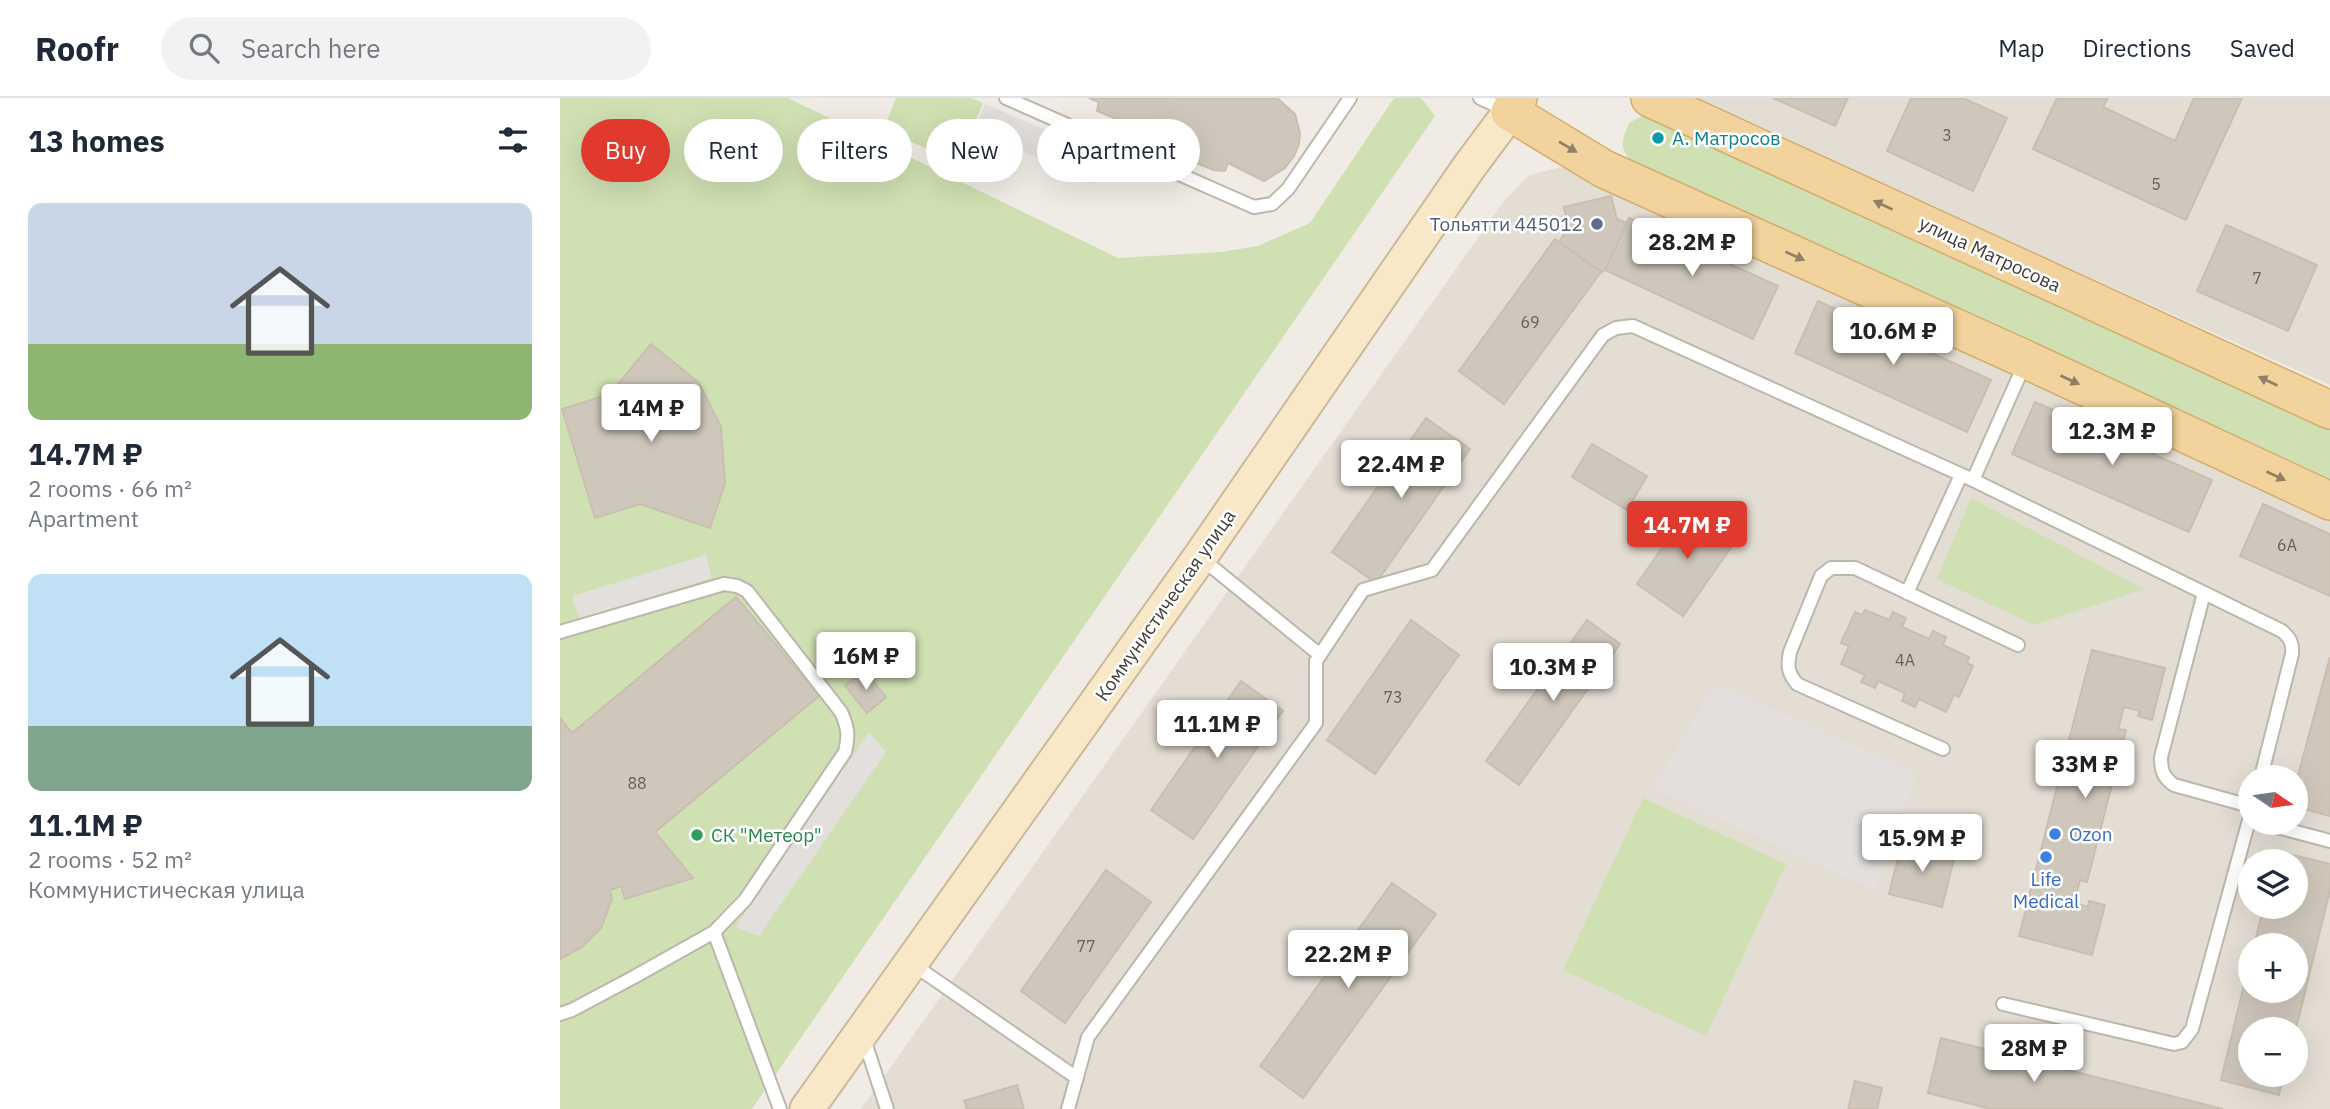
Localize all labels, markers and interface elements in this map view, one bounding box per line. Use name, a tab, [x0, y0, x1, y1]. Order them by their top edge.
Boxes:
search box	[161, 17, 651, 80]
text: Roofr	[35, 27, 119, 70]
icon: search	[185, 29, 223, 67]
text: Search here	[241, 31, 380, 65]
text: Map	[1998, 32, 2044, 64]
text: Directions	[2082, 32, 2192, 64]
text: Saved	[2230, 32, 2295, 64]
chip: Buy	[581, 119, 670, 182]
chip: Rent	[684, 119, 783, 182]
chip: Filters	[797, 119, 912, 182]
chip: New	[926, 119, 1023, 182]
chip: Apartment	[1037, 119, 1200, 182]
text: 13 homes	[28, 121, 165, 160]
icon: filters	[494, 121, 532, 159]
house number: 3	[1942, 125, 1952, 145]
place label: А. Матросов	[1672, 126, 1781, 150]
marker: А. Матросов	[1650, 130, 1666, 146]
one-way arrow	[1559, 141, 1578, 154]
house number: 5	[2151, 174, 2161, 194]
one-way arrow	[1873, 199, 1893, 211]
street label: улица Матросова	[1915, 211, 2065, 297]
place label: Тольятти 445012	[1430, 212, 1583, 236]
marker: Тольятти 445012	[1589, 216, 1605, 232]
pin: 28.2M ₽	[1627, 218, 1757, 278]
text: 28.2M ₽	[1648, 226, 1736, 256]
icon: home	[217, 248, 343, 374]
one-way arrow	[1785, 251, 1806, 262]
house number: 7	[2252, 268, 2262, 288]
pin: 10.6M ₽	[1828, 308, 1958, 367]
house number: 69	[1520, 312, 1540, 332]
text: 10.6M ₽	[1849, 315, 1937, 345]
one-way arrow	[2059, 375, 2080, 386]
one-way arrow	[2258, 375, 2278, 387]
pin: 14M ₽	[602, 384, 700, 444]
text: 14M ₽	[617, 392, 685, 422]
pin: 12.3M ₽	[2047, 408, 2177, 467]
text: 12.3M ₽	[2068, 415, 2156, 445]
text: 14.7M ₽	[28, 434, 143, 473]
pin: 22.4M ₽	[1336, 440, 1466, 500]
text: 22.4M ₽	[1357, 448, 1445, 478]
one-way arrow	[2266, 470, 2286, 482]
text: 2 rooms · 66 m²	[28, 473, 192, 503]
pin: 14.7M ₽	[1622, 502, 1752, 561]
text: Apartment	[28, 503, 139, 533]
street label: Коммунистическая улица	[1090, 504, 1240, 706]
text: 14.7M ₽	[1643, 509, 1731, 539]
house number: 6А	[2277, 535, 2297, 555]
icon: home	[217, 619, 343, 745]
pin: 16M ₽	[817, 632, 915, 692]
text: 16M ₽	[832, 640, 900, 670]
pin: 10.3M ₽	[1488, 644, 1618, 703]
house number: 4А	[1895, 650, 1915, 670]
text: 10.3M ₽	[1509, 651, 1597, 681]
house number: 73	[1383, 687, 1403, 707]
pin: 11.1M ₽	[1152, 700, 1282, 760]
text: 11.1M ₽	[1173, 708, 1261, 738]
pin: 33M ₽	[2036, 740, 2134, 800]
text: 33M ₽	[2051, 748, 2119, 778]
north arrow	[2238, 765, 2308, 835]
map controls	[2238, 765, 2308, 1087]
house number: 88	[627, 773, 647, 793]
text: 11.1M ₽	[28, 805, 143, 844]
pin: 15.9M ₽	[1857, 814, 1987, 874]
text: 15.9M ₽	[1878, 822, 1966, 852]
place label: Ozon	[2069, 822, 2113, 846]
place label: СК "Метеор"	[711, 823, 822, 847]
marker: Ozon	[2047, 826, 2063, 842]
marker: СК "Метеор"	[689, 827, 705, 843]
text: 2 rooms · 52 m²	[28, 844, 192, 874]
marker: Life Medical	[2038, 849, 2054, 865]
button: layers	[2238, 849, 2308, 919]
place label: Life Medical	[2013, 867, 2079, 913]
text: Коммунистическая улица	[28, 874, 305, 904]
pin: 22.2M ₽	[1283, 930, 1413, 990]
button: +	[2238, 933, 2308, 1003]
house number: 77	[1076, 936, 1096, 956]
text: 22.2M ₽	[1304, 938, 1392, 968]
button: −	[2238, 1017, 2308, 1087]
pin: 28M ₽	[1985, 1024, 2083, 1084]
text: 28M ₽	[2000, 1032, 2068, 1062]

